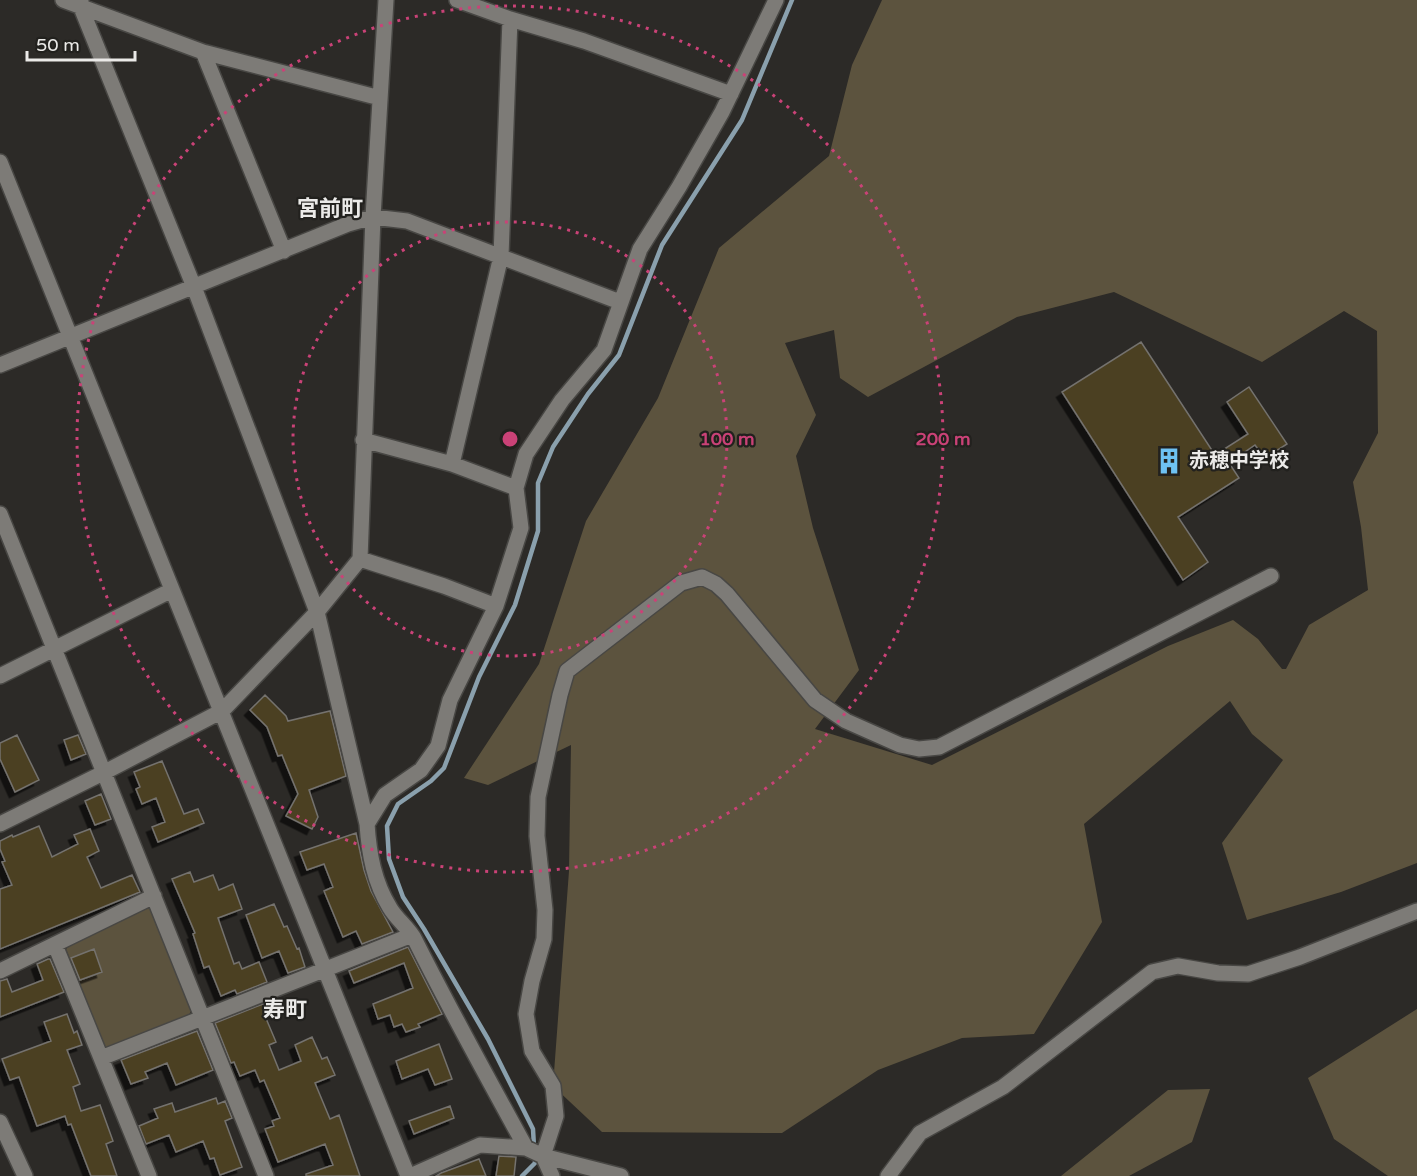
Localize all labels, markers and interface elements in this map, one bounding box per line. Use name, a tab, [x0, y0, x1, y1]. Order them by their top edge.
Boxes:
scale bar	[27, 24, 135, 62]
text: 50 m	[36, 34, 80, 56]
district label: 宮前町	[297, 196, 363, 222]
text: 100 m	[699, 428, 755, 450]
text: 200 m	[915, 428, 971, 450]
centre of rings	[500, 429, 520, 449]
building icon: 赤穂中学校	[1154, 446, 1184, 476]
place label: 赤穂中学校	[1189, 449, 1289, 473]
district label: 寿町	[263, 997, 307, 1023]

